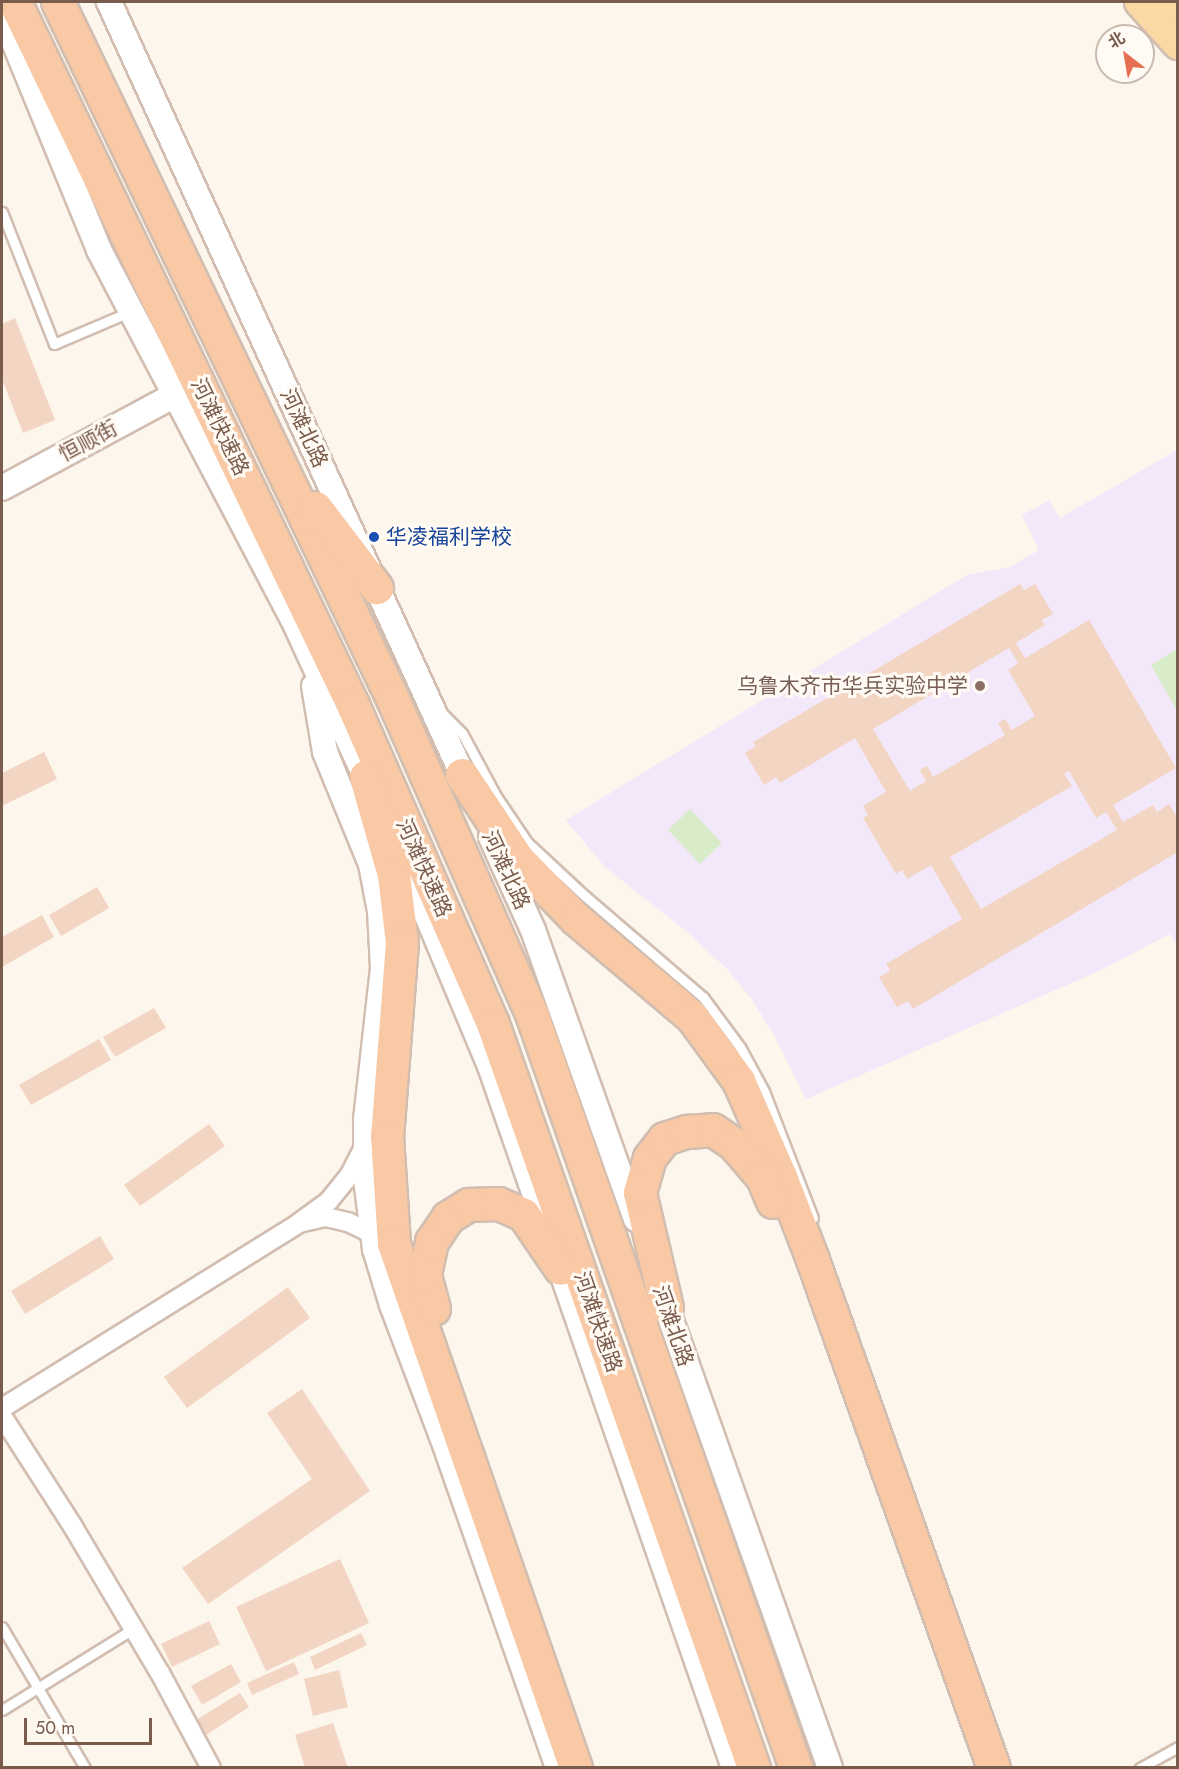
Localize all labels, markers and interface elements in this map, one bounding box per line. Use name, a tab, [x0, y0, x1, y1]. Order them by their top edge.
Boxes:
north arrow	[1095, 24, 1155, 84]
text: 北	[1104, 26, 1129, 54]
street label: 河滩快速路	[186, 374, 254, 480]
street label: 河滩北路	[275, 385, 333, 471]
street label: 恒顺街	[54, 415, 122, 467]
place label: 华凌福利学校	[386, 524, 512, 550]
marker: 华凌福利学校	[367, 530, 381, 544]
place label: 乌鲁木齐市华兵实验中学	[737, 673, 968, 699]
marker: 乌鲁木齐市华兵实验中学	[973, 679, 987, 693]
street label: 河滩快速路	[391, 815, 457, 921]
street label: 河滩北路	[477, 827, 535, 913]
street label: 河滩快速路	[569, 1268, 627, 1376]
street label: 河滩北路	[647, 1282, 699, 1370]
scale bar	[27, 1706, 154, 1744]
text: 50 m	[35, 1715, 75, 1741]

